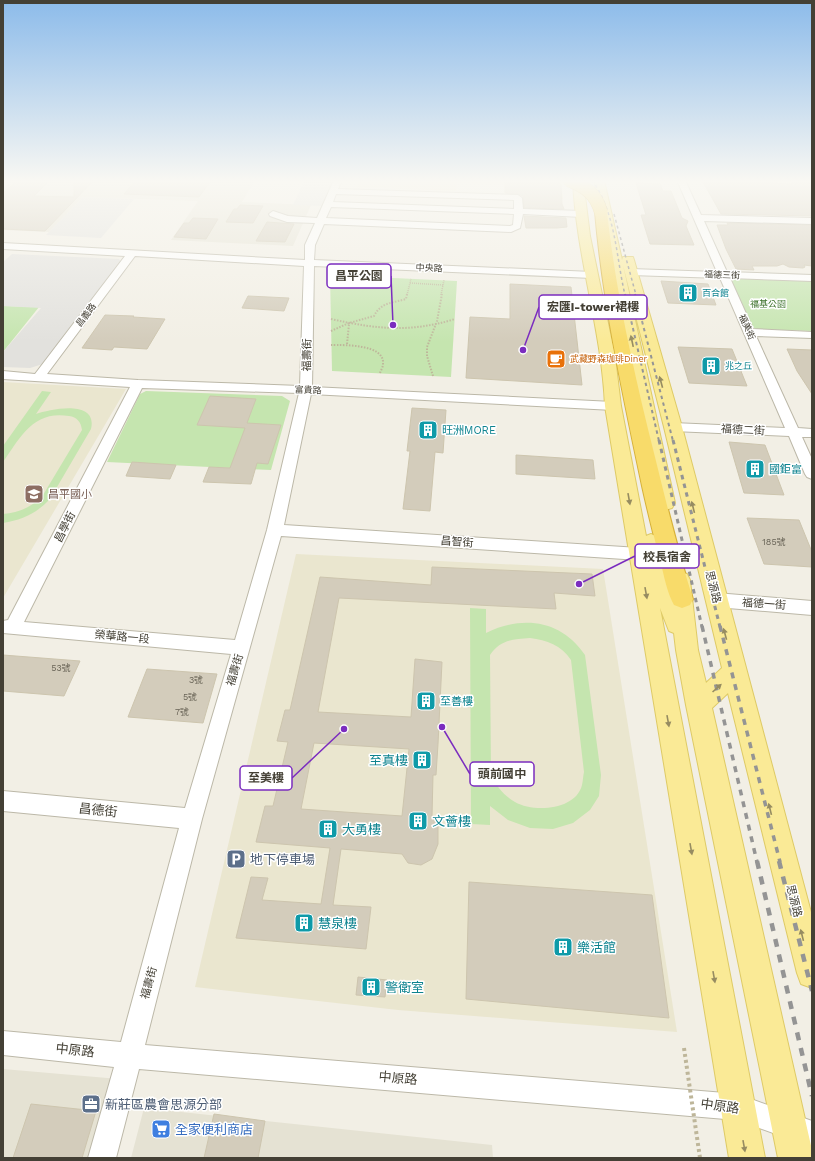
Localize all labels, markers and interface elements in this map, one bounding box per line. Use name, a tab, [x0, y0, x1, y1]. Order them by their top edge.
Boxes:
street label: 中央路	[415, 263, 443, 273]
callout: 昌平公園	[327, 264, 391, 288]
street label: 福德三街	[704, 268, 740, 281]
text: 昌平公園	[335, 269, 383, 283]
building icon: 百合館	[677, 282, 699, 304]
place label: 百合館	[702, 288, 729, 298]
callout: 宏匯i-tower裙樓	[539, 295, 647, 319]
park label: 福基公園	[750, 299, 786, 309]
text: 宏匯i-tower裙樓	[547, 300, 639, 314]
street label: 昌義路	[74, 301, 98, 329]
street label: 福美街	[737, 313, 757, 341]
one-way arrow	[628, 335, 634, 348]
street label: 福壽街	[300, 338, 314, 372]
cafe icon: 武藏野森珈琲Diner	[545, 348, 567, 370]
place label: 武藏野森珈琲Diner	[570, 354, 648, 364]
building icon: 兆之丘	[700, 355, 722, 377]
place label: 兆之丘	[725, 361, 752, 371]
one-way arrow	[658, 375, 664, 387]
street label: 富貴路	[294, 385, 322, 395]
building icon: 旺洲MORE	[417, 419, 439, 441]
street label: 福德二街	[721, 422, 765, 438]
place label: 旺洲MORE	[442, 424, 496, 437]
building icon: 國鉅富	[744, 458, 766, 480]
place label: 國鉅富	[769, 463, 802, 476]
school or university icon: 昌平國小	[23, 483, 45, 505]
place label: 昌平國小	[48, 488, 92, 501]
one-way arrow	[626, 493, 632, 505]
one-way arrow	[690, 501, 696, 514]
street label: 昌學街	[52, 509, 78, 545]
street label: 昌智街	[440, 534, 474, 550]
house number: 185號	[762, 537, 786, 547]
callout: 校長宿舍	[635, 544, 699, 568]
text: 校長宿舍	[643, 550, 691, 564]
street label: 思源路	[703, 569, 723, 605]
one-way arrow	[643, 587, 649, 599]
street label: 福德一街	[742, 596, 786, 612]
one-way arrow	[722, 627, 728, 639]
street label: 榮華路一段	[94, 628, 150, 646]
street label: 福壽街	[224, 652, 246, 688]
house number: 53號	[51, 663, 71, 673]
house number: 3號	[189, 675, 203, 685]
one-way arrow	[712, 684, 721, 693]
building icon: 至善樓	[415, 690, 437, 712]
house number: 5號	[183, 692, 197, 702]
place label: 至善樓	[440, 695, 473, 708]
house number: 7號	[175, 707, 189, 717]
one-way arrow	[666, 715, 672, 727]
building icon: 至真樓	[411, 749, 433, 771]
place label: 至真樓	[369, 753, 408, 768]
callout: 頭前國中	[470, 762, 534, 786]
callout: 至美樓	[240, 766, 292, 790]
text: 頭前國中	[478, 767, 526, 781]
text: 至美樓	[248, 771, 284, 785]
street label: 昌德街	[78, 801, 118, 819]
one-way arrow	[767, 803, 773, 815]
building icon: 文薈樓	[407, 810, 429, 832]
place label: 文薈樓	[432, 814, 471, 829]
building icon: 大勇樓	[317, 818, 339, 840]
place label: 大勇樓	[342, 822, 381, 837]
one-way arrow	[688, 843, 694, 855]
parking icon: 地下停車場	[225, 848, 247, 870]
place label: 地下停車場	[250, 852, 315, 867]
street label: 思源路	[784, 883, 804, 919]
building icon: 慧泉樓	[293, 912, 315, 934]
place label: 慧泉樓	[318, 916, 357, 931]
one-way arrow	[799, 929, 805, 942]
building icon: 樂活館	[552, 936, 574, 958]
place label: 樂活館	[577, 940, 616, 955]
street label: 福壽街	[138, 965, 160, 1001]
one-way arrow	[711, 971, 717, 983]
building icon: 警衛室	[360, 976, 382, 998]
place label: 警衛室	[385, 980, 424, 995]
street label: 中原路	[55, 1041, 95, 1059]
street label: 中原路	[378, 1069, 418, 1087]
office icon: 新莊區農會思源分部	[80, 1093, 102, 1115]
street label: 中原路	[700, 1096, 740, 1116]
place label: 新莊區農會思源分部	[105, 1097, 222, 1112]
supermarket icon: 全家便利商店	[150, 1118, 172, 1140]
place label: 全家便利商店	[175, 1122, 253, 1137]
one-way arrow	[742, 1140, 748, 1152]

